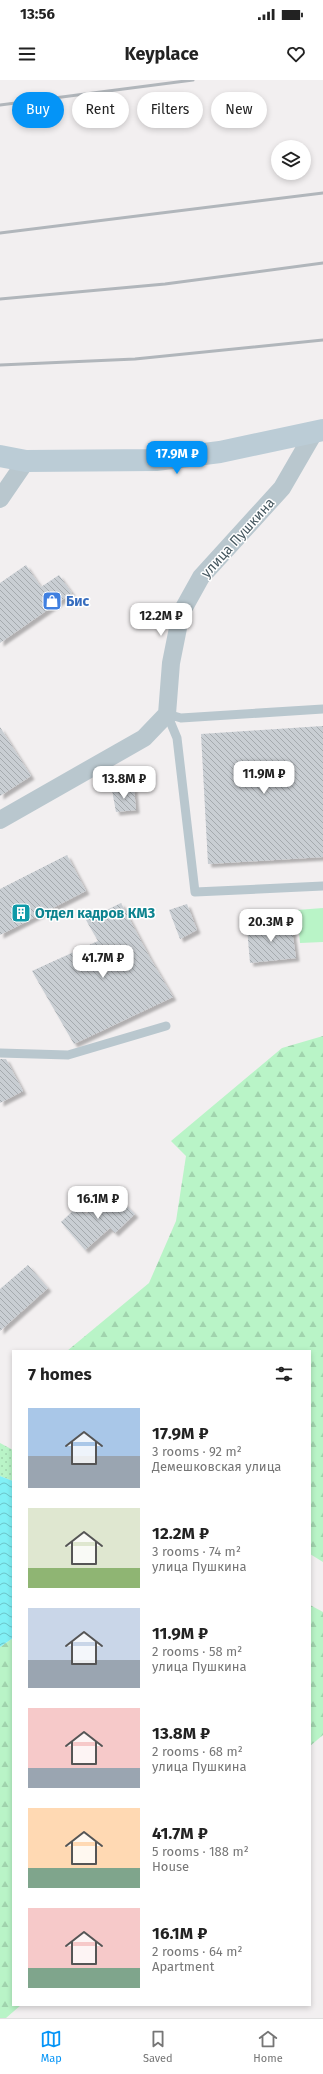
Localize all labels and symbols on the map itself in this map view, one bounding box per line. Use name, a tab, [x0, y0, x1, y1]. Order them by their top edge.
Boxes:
pin: 17.9M ₽	[140, 441, 214, 475]
street label: улица Пушкина	[198, 494, 278, 582]
shop icon: Бис	[41, 590, 63, 612]
place label: Бис	[66, 593, 90, 610]
pin: 12.2M ₽	[124, 603, 198, 637]
pin: 11.9M ₽	[227, 761, 301, 795]
pin: 13.8M ₽	[87, 766, 161, 800]
building icon: Отдел кадров КМЗ	[10, 902, 32, 924]
place label: Отдел кадров КМЗ	[35, 905, 155, 922]
pin: 20.3M ₽	[234, 909, 308, 943]
pin: 41.7M ₽	[66, 945, 140, 979]
pin: 16.1M ₽	[61, 1186, 135, 1220]

